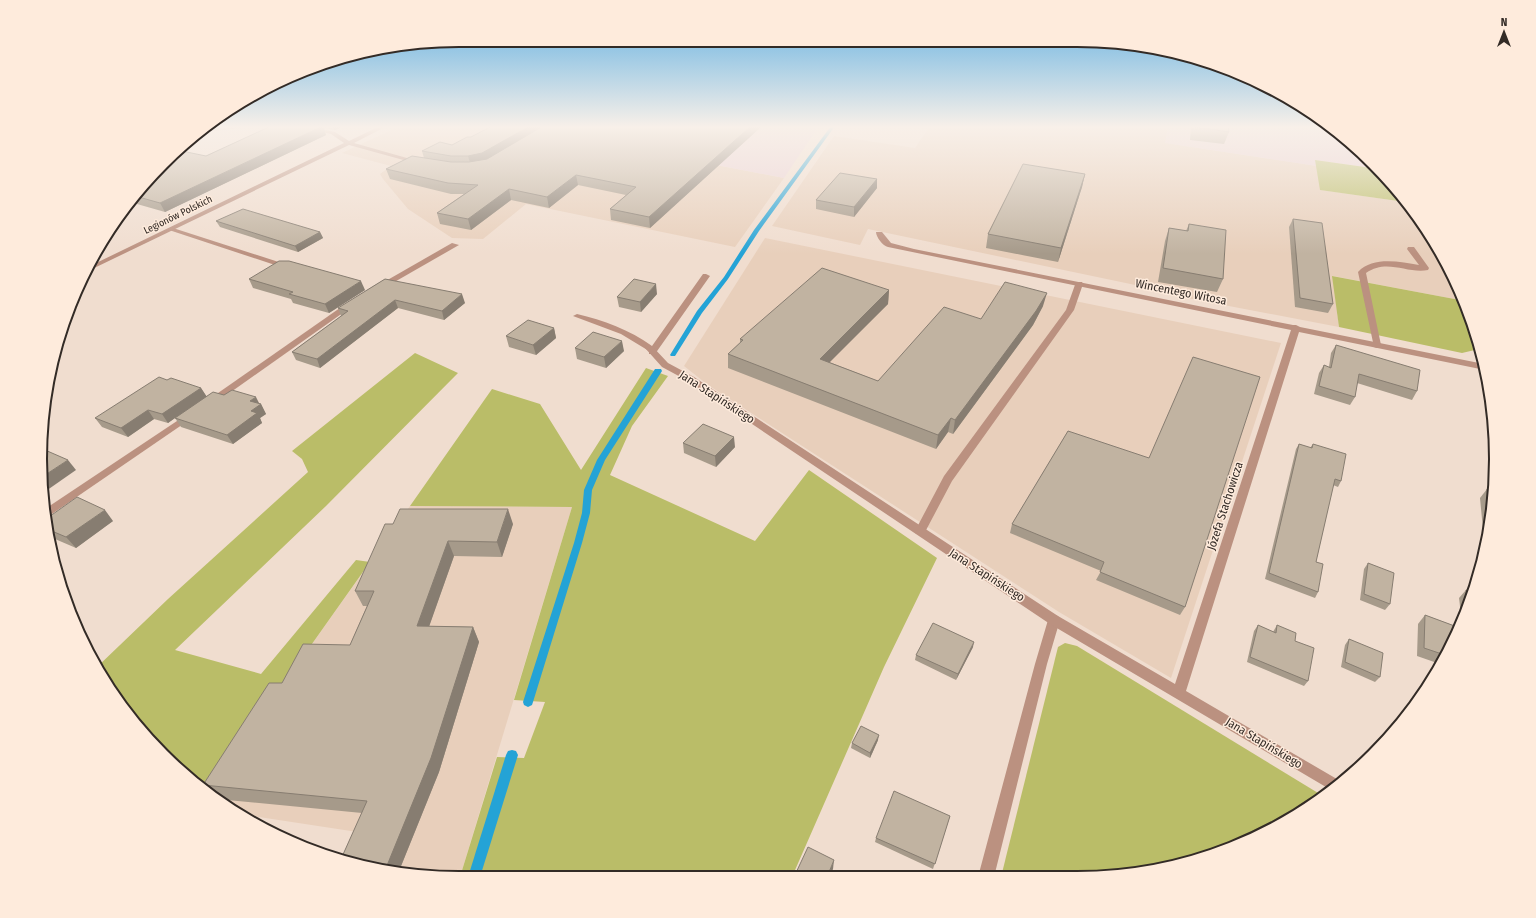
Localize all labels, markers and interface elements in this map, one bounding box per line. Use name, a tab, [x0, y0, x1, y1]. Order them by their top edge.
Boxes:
north arrow	[1484, 12, 1524, 52]
text: N	[1501, 16, 1507, 29]
street label: Legionów Polskich	[142, 193, 214, 237]
street label: Wincentego Witosa	[1134, 276, 1228, 308]
street label: Jana Stapińskiego	[677, 367, 757, 427]
street label: Józefa Stachowicza	[1204, 460, 1246, 552]
street label: Jana Stapińskiego	[947, 545, 1027, 605]
street label: Jana Stapińskiego	[1223, 715, 1305, 771]

